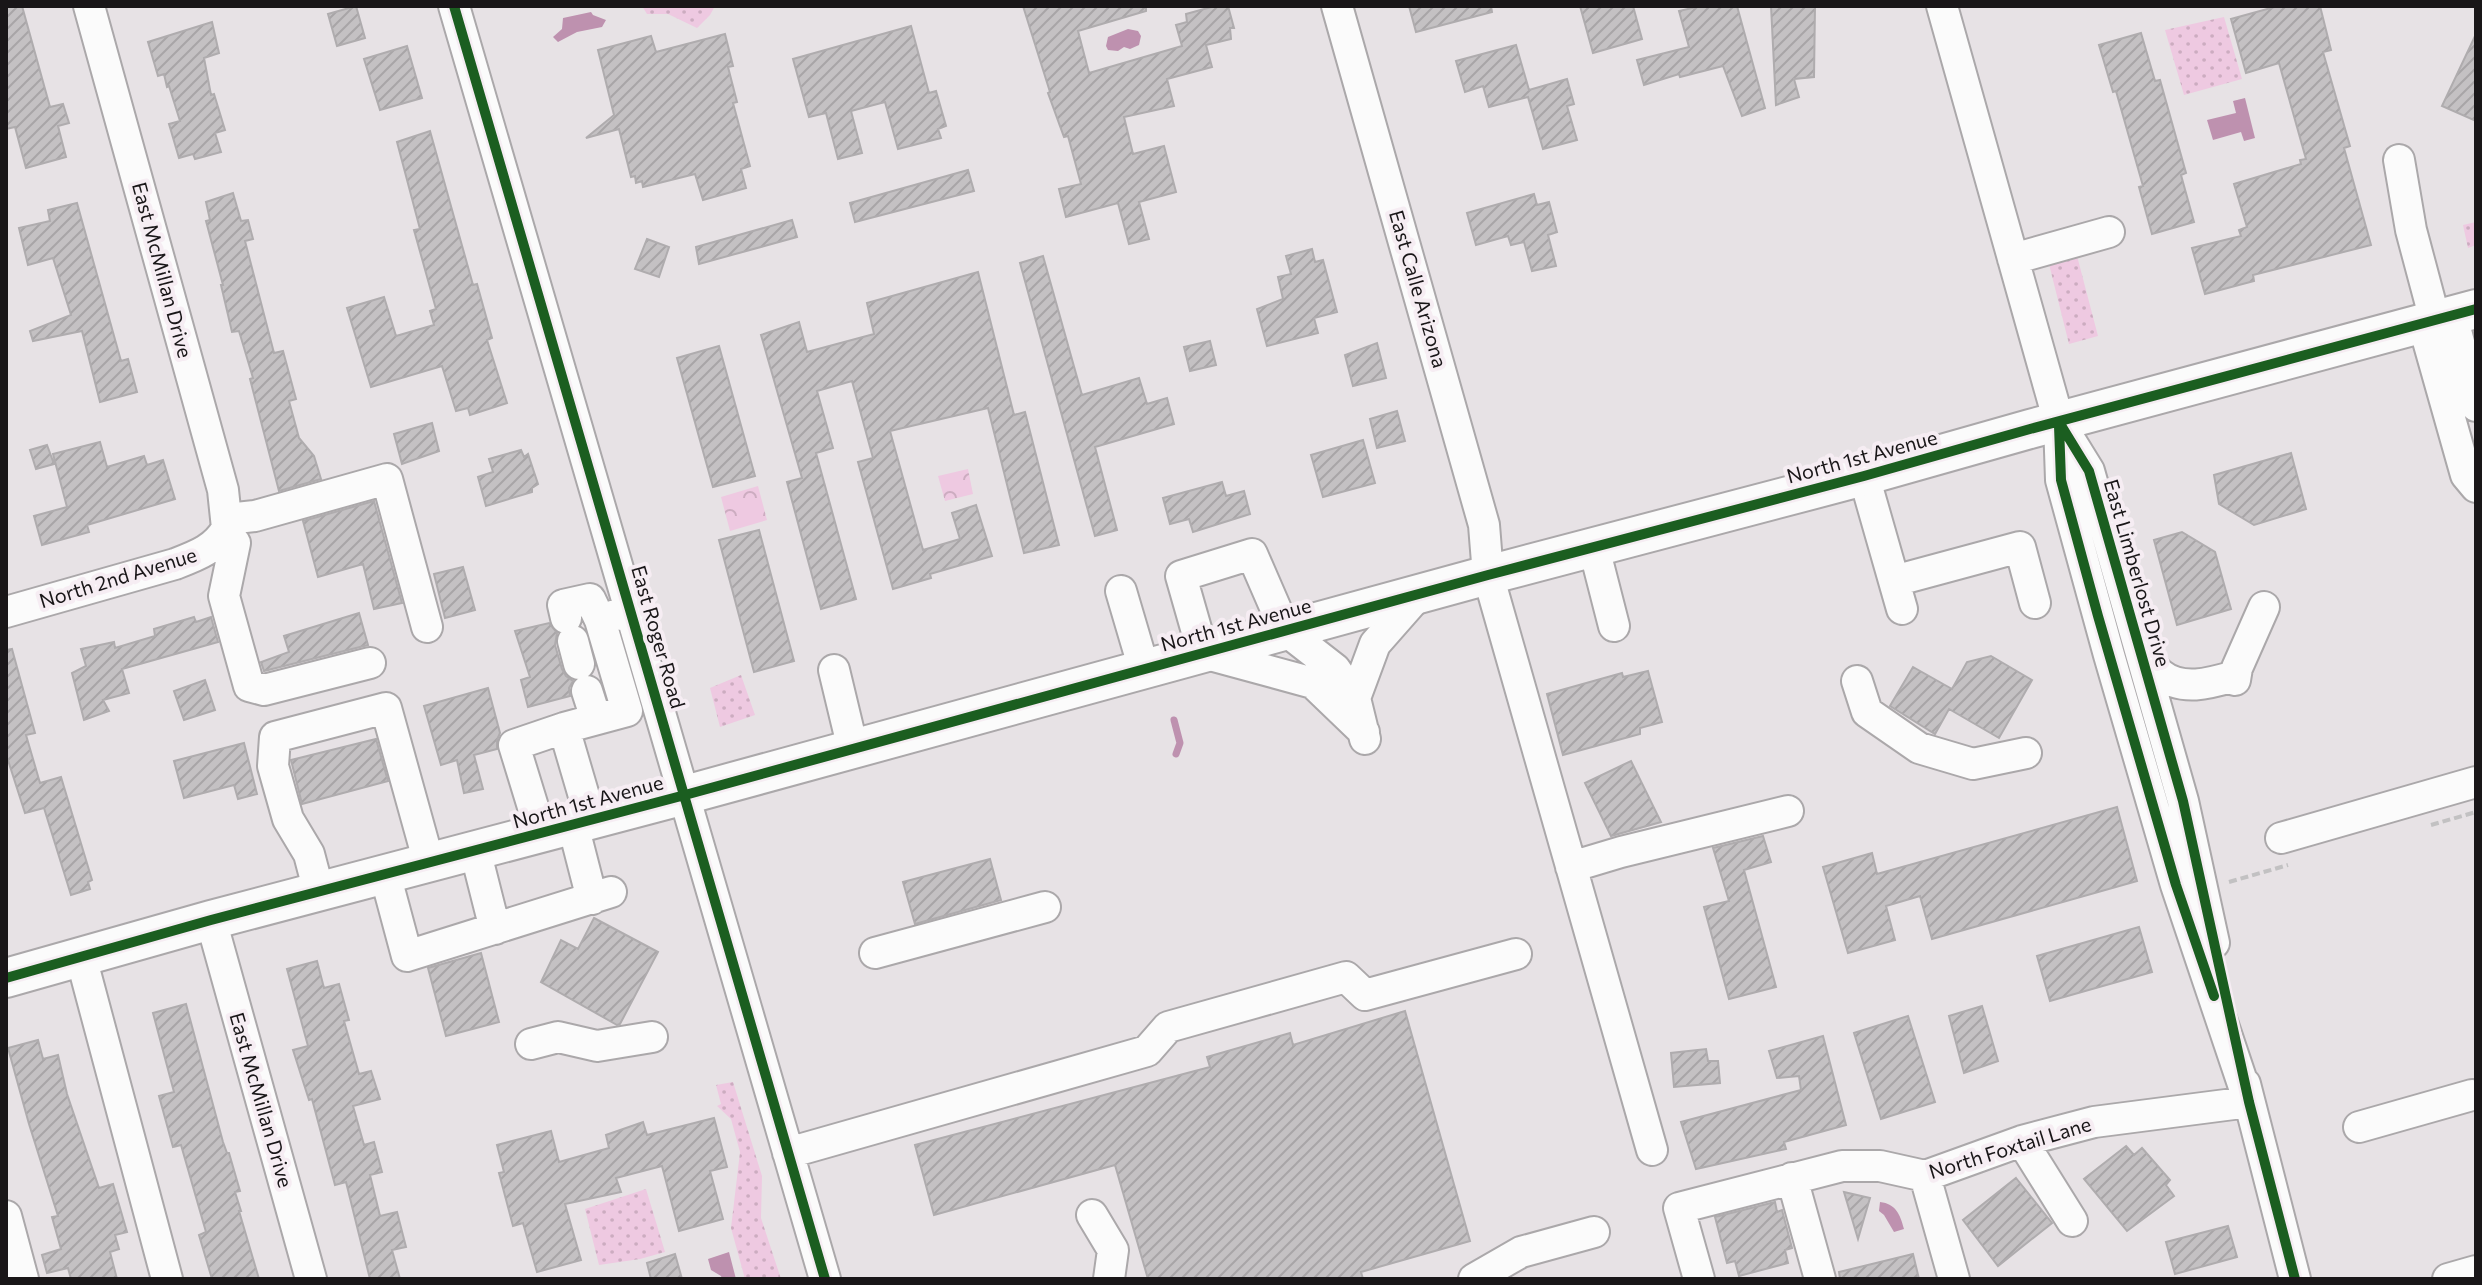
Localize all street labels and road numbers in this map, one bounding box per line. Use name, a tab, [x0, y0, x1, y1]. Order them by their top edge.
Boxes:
street label: East McMillan Drive	[128, 179, 198, 360]
street label: East Calle Arizona	[1385, 207, 1453, 370]
street label: North 1st Avenue	[1784, 424, 1940, 488]
street label: East Limberlost Drive	[2100, 476, 2176, 669]
street label: North 2nd Avenue	[36, 542, 199, 612]
street label: East Roger Road	[627, 562, 691, 711]
street label: North 1st Avenue	[1158, 592, 1314, 656]
street label: North 1st Avenue	[510, 769, 666, 833]
street label: East McMillan Drive	[225, 1009, 298, 1190]
street label: North Foxtail Lane	[1926, 1111, 2094, 1183]

